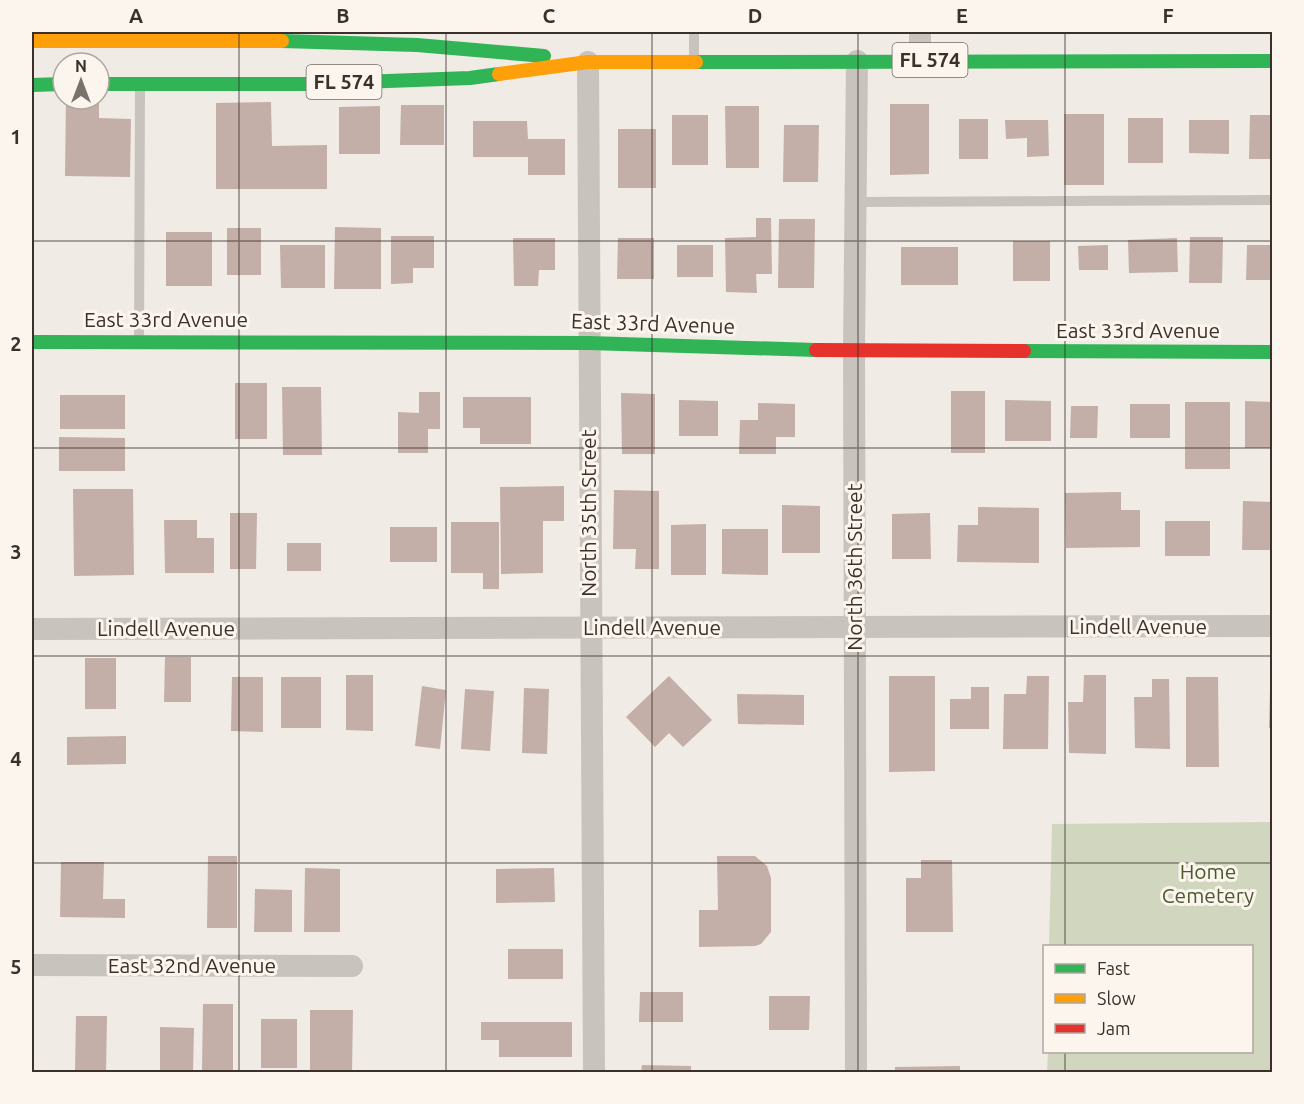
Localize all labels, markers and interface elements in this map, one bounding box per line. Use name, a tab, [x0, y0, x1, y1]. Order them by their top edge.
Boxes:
text: A	[129, 4, 143, 27]
text: B	[336, 4, 350, 27]
text: C	[543, 4, 556, 27]
text: D	[748, 4, 762, 27]
text: E	[956, 4, 968, 27]
text: F	[1162, 4, 1174, 27]
road number: FL 574	[892, 43, 968, 77]
north arrow	[51, 51, 111, 111]
text: N	[75, 57, 87, 75]
road number: FL 574	[306, 65, 382, 99]
text: 1	[10, 125, 22, 148]
street label: East 33rd Avenue	[84, 307, 248, 331]
street label: East 33rd Avenue	[571, 308, 736, 338]
street label: East 33rd Avenue	[1056, 318, 1220, 342]
text: 2	[10, 332, 22, 355]
street label: North 35th Street	[576, 429, 600, 597]
street label: North 36th Street	[842, 483, 866, 651]
text: 3	[10, 540, 22, 563]
street label: Lindell Avenue	[1069, 614, 1207, 638]
street label: Lindell Avenue	[583, 615, 721, 639]
street label: Lindell Avenue	[97, 616, 235, 640]
text: 4	[10, 747, 22, 770]
park label: Home Cemetery	[1162, 859, 1254, 907]
legend	[1043, 945, 1253, 1053]
street label: East 32nd Avenue	[108, 953, 276, 977]
text: 5	[10, 955, 22, 978]
text: Fast	[1097, 958, 1130, 978]
text: Slow	[1097, 988, 1136, 1008]
text: Jam	[1097, 1018, 1131, 1038]

